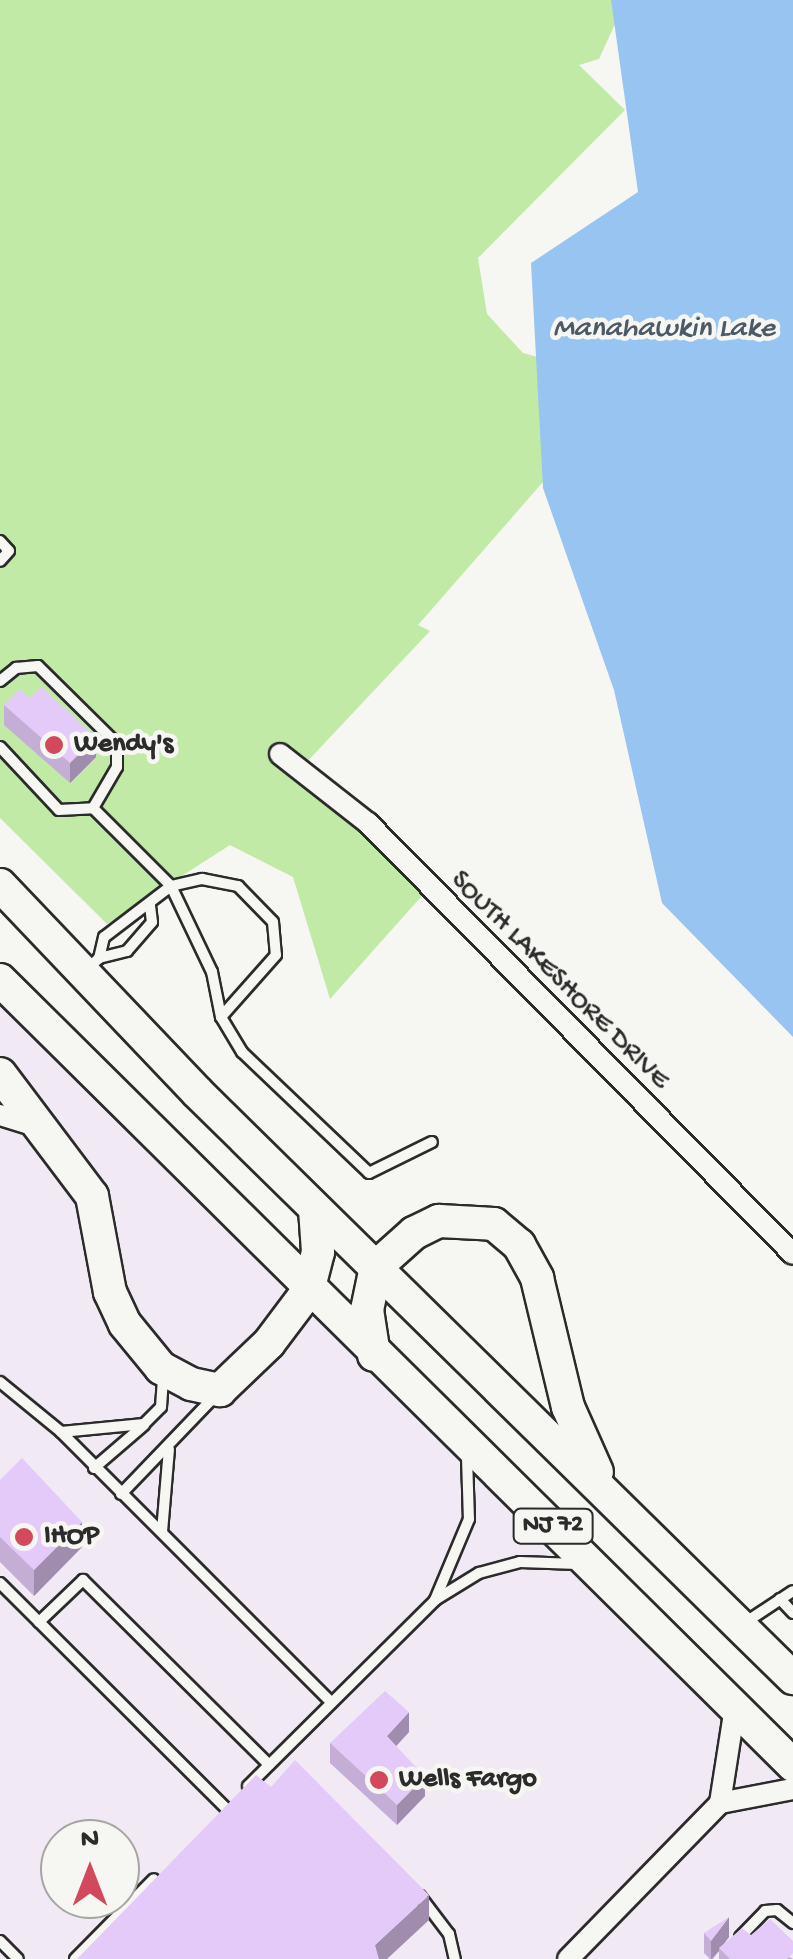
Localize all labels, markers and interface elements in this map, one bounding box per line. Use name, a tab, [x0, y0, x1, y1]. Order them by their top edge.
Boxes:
water label: Manahawkin Lake	[553, 312, 775, 348]
place label: Wendy's	[74, 728, 173, 762]
marker: Wendy's	[43, 734, 65, 756]
street label: SOUTH LAKESHORE DRIVE	[442, 864, 676, 1098]
road number: NJ 72	[510, 1506, 596, 1546]
place label: IHOP	[44, 1520, 99, 1554]
marker: IHOP	[13, 1526, 35, 1548]
place label: Wells Fargo	[399, 1763, 537, 1797]
marker: Wells Fargo	[368, 1769, 390, 1791]
north arrow	[40, 1819, 140, 1919]
text: N	[81, 1824, 99, 1857]

